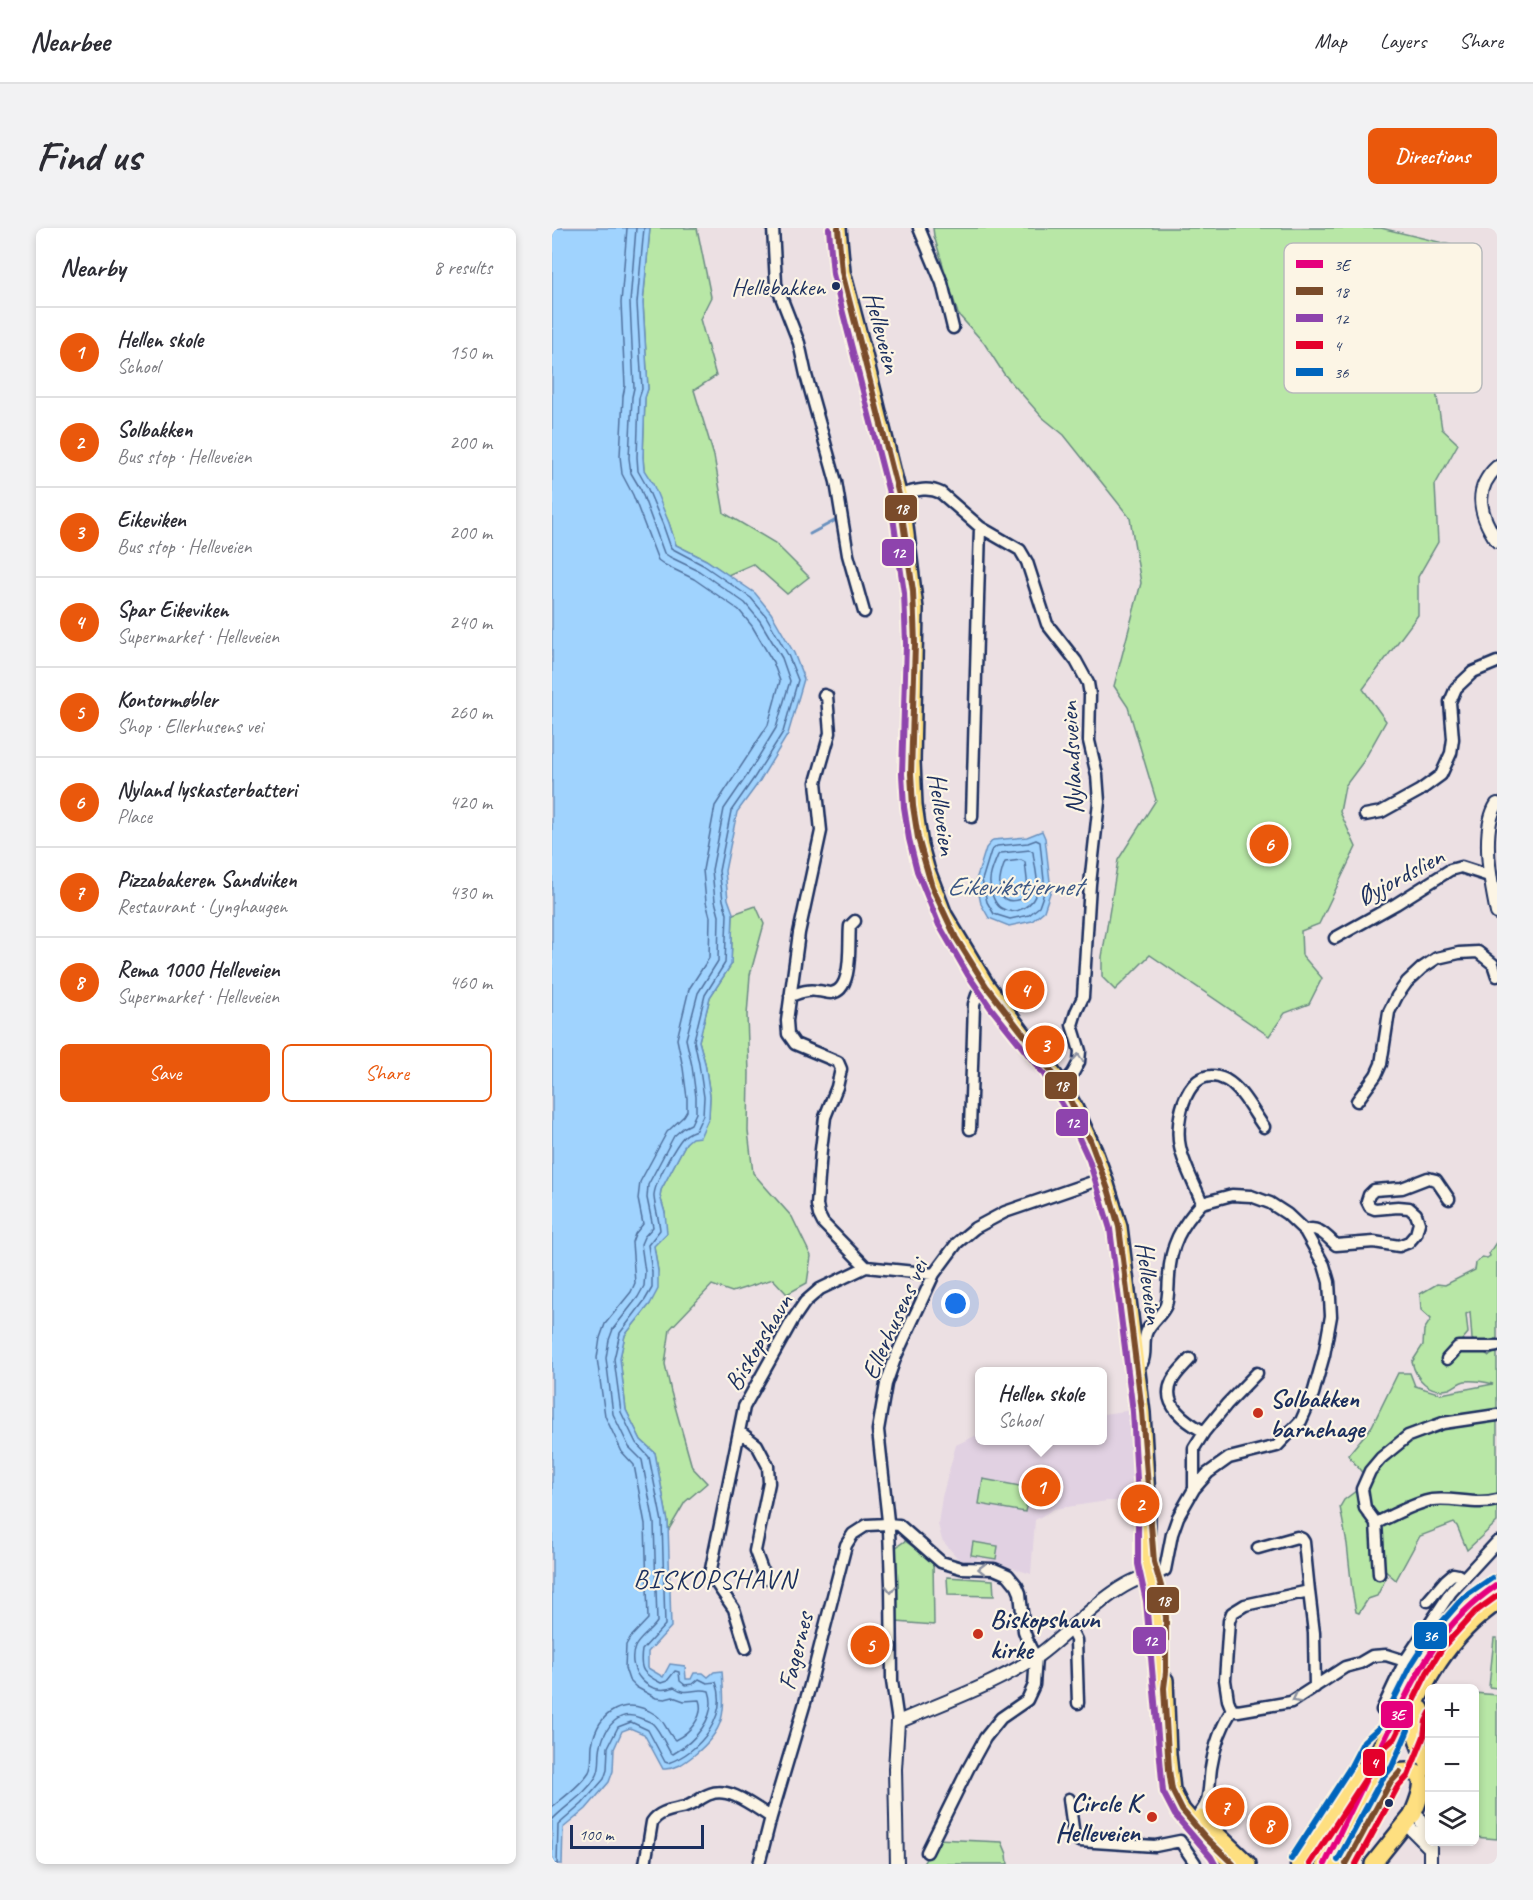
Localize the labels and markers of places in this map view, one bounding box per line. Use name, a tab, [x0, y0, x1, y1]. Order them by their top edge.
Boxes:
place label: Hellebakken	[731, 272, 826, 302]
marker: Hellebakken	[830, 280, 842, 292]
pin: 6	[1250, 822, 1288, 866]
pin: 4	[1006, 968, 1044, 1012]
pin: 3	[1026, 1022, 1064, 1068]
place label: Solbakken barnehage	[1270, 1382, 1367, 1445]
marker: Solbakken barnehage	[1251, 1406, 1265, 1420]
pin: 1	[1022, 1464, 1060, 1510]
pin: 2	[1120, 1482, 1160, 1526]
place label: Biskopshavn kirke	[990, 1603, 1101, 1666]
pin: 5	[850, 1622, 890, 1668]
marker: Biskopshavn kirke	[971, 1627, 985, 1641]
pin: 7	[1206, 1784, 1244, 1830]
place label: Circle K Helleveien	[1055, 1786, 1146, 1849]
unlabelled marker	[1383, 1797, 1395, 1809]
pin: 8	[1250, 1802, 1288, 1848]
marker: Circle K Helleveien	[1145, 1810, 1159, 1824]

